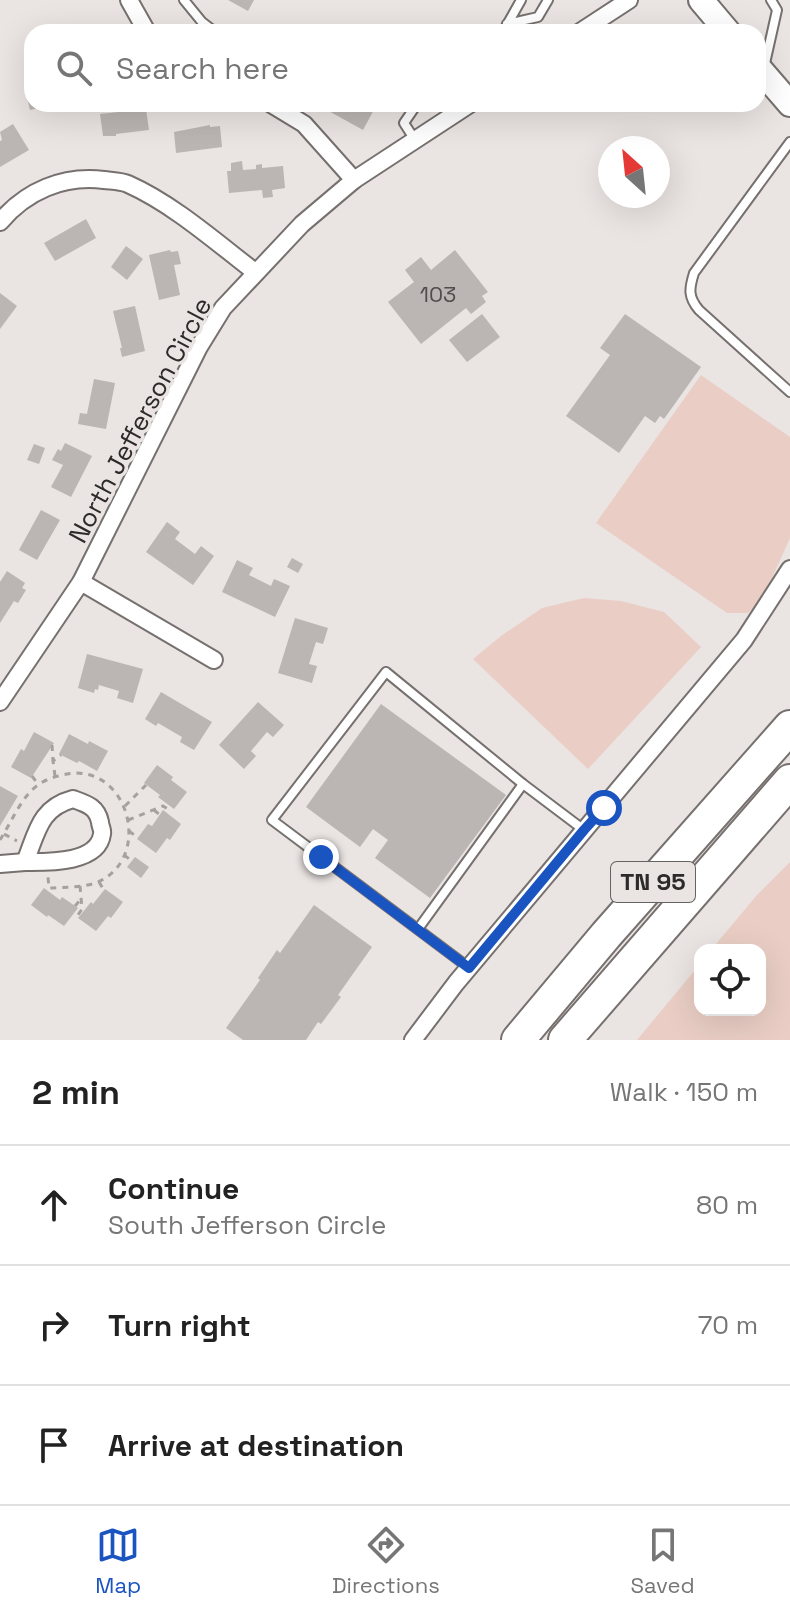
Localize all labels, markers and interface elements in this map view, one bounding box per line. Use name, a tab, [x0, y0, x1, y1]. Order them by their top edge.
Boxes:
search box	[24, 24, 766, 112]
icon: search	[52, 46, 96, 90]
text: Search here	[116, 49, 289, 88]
north arrow	[598, 136, 670, 208]
house number: 103	[420, 280, 456, 308]
street label: North Jefferson Circle	[61, 291, 219, 549]
route start	[586, 790, 622, 826]
route end	[303, 839, 339, 875]
road number: TN 95	[611, 862, 695, 902]
map controls	[694, 944, 766, 1016]
button: locate	[694, 944, 766, 1016]
text: 2 min	[32, 1071, 120, 1114]
text: Walk · 150 m	[610, 1075, 758, 1109]
text: Continue	[108, 1169, 239, 1208]
icon: ahead	[32, 1183, 76, 1227]
text: 80 m	[696, 1188, 758, 1222]
text: South Jefferson Circle	[108, 1208, 386, 1242]
icon: right	[32, 1303, 76, 1347]
text: Turn right	[108, 1306, 251, 1345]
text: 70 m	[698, 1308, 758, 1342]
icon: arrive	[32, 1423, 76, 1467]
text: Arrive at destination	[108, 1426, 404, 1465]
tab: Map	[95, 1523, 141, 1599]
tab: Directions	[332, 1523, 440, 1599]
tab: Saved	[630, 1523, 695, 1599]

